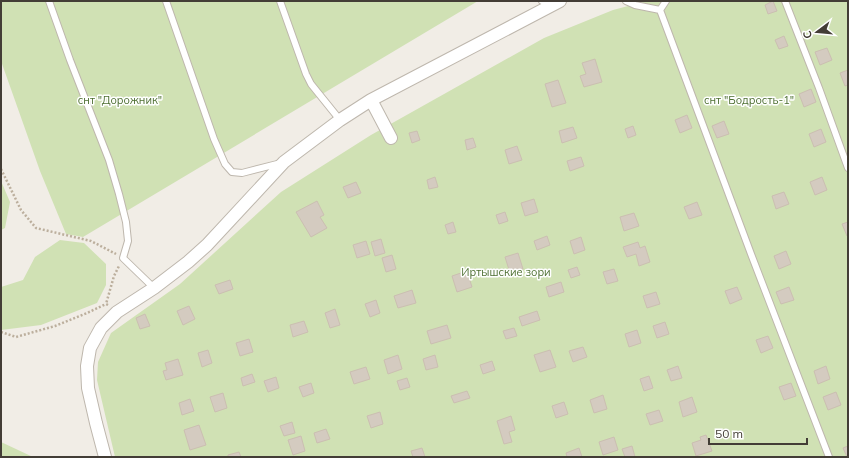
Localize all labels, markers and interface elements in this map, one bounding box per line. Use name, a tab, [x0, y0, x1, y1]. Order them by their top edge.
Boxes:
north arrow	[797, 12, 837, 52]
text: С	[799, 29, 815, 40]
park label: снт "Дорожник"	[78, 93, 162, 107]
park label: снт "Бодрость-1"	[704, 93, 794, 107]
park label: Иртышские зори	[461, 265, 551, 279]
scale bar	[709, 420, 807, 446]
text: 50 m	[715, 426, 743, 441]

